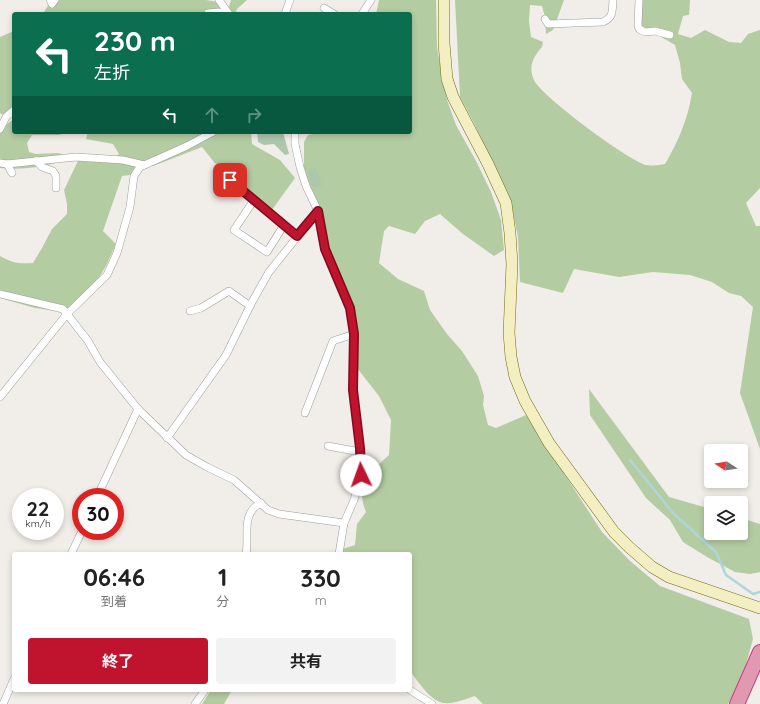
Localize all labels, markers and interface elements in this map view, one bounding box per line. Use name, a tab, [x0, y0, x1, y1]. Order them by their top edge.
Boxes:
text: 230 m	[94, 23, 176, 58]
icon: left	[28, 28, 80, 80]
text: 左折	[94, 61, 130, 84]
icon: left	[159, 104, 181, 126]
icon: ahead	[201, 104, 223, 126]
icon: right	[243, 104, 265, 126]
pin	[213, 163, 247, 197]
icon: arrive	[219, 169, 241, 191]
north arrow	[704, 444, 748, 488]
map controls	[704, 444, 748, 540]
position arrow	[340, 454, 382, 496]
speed limit sign: 30	[72, 488, 124, 540]
text: 22	[27, 496, 49, 521]
button: layers	[704, 496, 748, 540]
text: km/h	[25, 517, 51, 530]
text: 06:46	[83, 562, 145, 592]
text: 1	[218, 562, 227, 592]
text: 330	[300, 563, 341, 593]
text: m	[315, 592, 327, 608]
text: 到着	[101, 593, 127, 609]
text: 分	[216, 593, 229, 609]
button: 終了	[28, 638, 208, 684]
button: 共有	[216, 638, 396, 684]

